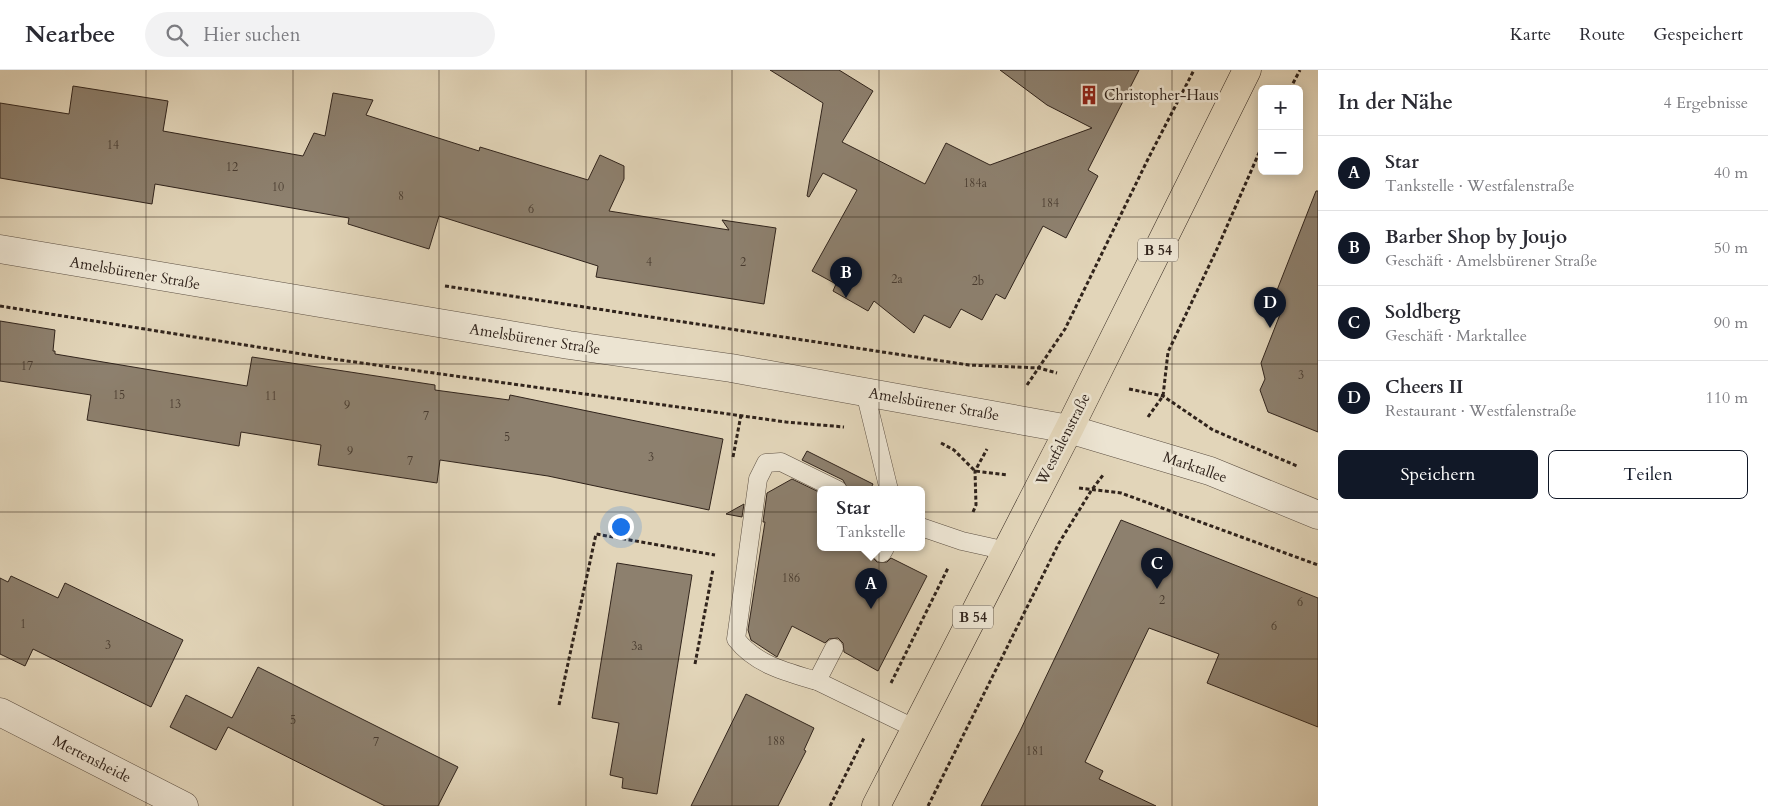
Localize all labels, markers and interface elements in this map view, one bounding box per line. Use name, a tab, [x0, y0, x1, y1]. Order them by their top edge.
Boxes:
search box	[145, 12, 495, 57]
text: Nearbee	[25, 18, 115, 51]
icon: search	[163, 21, 191, 49]
text: Hier suchen	[203, 22, 300, 48]
text: Karte	[1510, 22, 1551, 47]
text: Route	[1579, 22, 1625, 47]
text: Gespeichert	[1653, 22, 1743, 47]
building icon: Christopher-Haus	[1078, 84, 1100, 106]
place label: Christopher-Haus	[1104, 85, 1219, 105]
map controls	[1258, 85, 1303, 175]
button: +	[1258, 85, 1303, 130]
text: In der Nähe	[1338, 88, 1453, 117]
text: 4 Ergebnisse	[1663, 92, 1748, 114]
button: −	[1258, 130, 1303, 175]
house number: 14	[107, 137, 119, 153]
text: Star	[1385, 149, 1419, 175]
house number: 12	[226, 159, 238, 175]
text: A	[1348, 162, 1360, 184]
text: 40 m	[1714, 162, 1748, 184]
house number: 184a	[963, 175, 988, 191]
text: Tankstelle · Westfalenstraße	[1385, 175, 1575, 197]
house number: 10	[272, 179, 284, 195]
house number: 8	[398, 188, 404, 204]
house number: 184	[1041, 195, 1059, 211]
house number: 6	[528, 201, 534, 217]
text: Barber Shop by Joujo	[1385, 224, 1567, 250]
text: B	[1348, 237, 1360, 259]
text: 50 m	[1714, 237, 1748, 259]
road number: B 54	[1138, 238, 1178, 262]
text: Geschäft · Amelsbürener Straße	[1385, 250, 1597, 272]
street label: Amelsbürener Straße	[68, 252, 202, 294]
house number: 4	[646, 254, 652, 270]
house number: 2	[740, 254, 746, 270]
pin: B	[830, 257, 862, 298]
house number: 2a	[891, 271, 903, 287]
house number: 2b	[972, 273, 984, 289]
pin: D	[1254, 287, 1286, 328]
text: Soldberg	[1385, 299, 1460, 325]
text: C	[1348, 312, 1360, 334]
text: 90 m	[1714, 312, 1748, 334]
street label: Amelsbürener Straße	[468, 319, 602, 359]
text: Geschäft · Marktallee	[1385, 325, 1527, 347]
house number: 17	[21, 358, 33, 374]
house number: 3	[1298, 367, 1304, 383]
text: Cheers II	[1385, 374, 1463, 400]
street label: Amelsbürener Straße	[867, 383, 1001, 425]
house number: 15	[113, 387, 125, 403]
text: D	[1347, 387, 1361, 409]
text: 110 m	[1706, 387, 1748, 409]
house number: 11	[265, 388, 277, 404]
street label: Westfalenstraße	[1031, 389, 1095, 489]
house number: 13	[169, 396, 181, 412]
house number: 9	[344, 397, 350, 413]
text: Restaurant · Westfalenstraße	[1385, 400, 1577, 422]
house number: 7	[423, 408, 429, 424]
house number: 5	[504, 429, 510, 445]
house number: 9	[347, 443, 353, 459]
street label: Marktallee	[1160, 447, 1230, 487]
house number: 3	[648, 449, 654, 465]
button: Speichern	[1338, 450, 1538, 499]
button: Teilen	[1548, 450, 1748, 499]
house number: 7	[407, 453, 413, 469]
popup	[817, 486, 925, 551]
text: Star	[836, 495, 870, 521]
your location	[608, 514, 634, 540]
text: Tankstelle	[836, 521, 906, 543]
pin: C	[1141, 548, 1173, 589]
pin: A	[855, 568, 887, 609]
house number: 186	[782, 570, 800, 586]
house number: 2	[1159, 592, 1165, 608]
house number: 6	[1297, 594, 1303, 610]
road number: B 54	[953, 606, 993, 628]
house number: 1	[20, 616, 26, 632]
house number: 6	[1271, 618, 1277, 634]
house number: 3	[105, 637, 111, 653]
house number: 3a	[631, 638, 643, 654]
house number: 5	[290, 712, 296, 728]
street label: Mertensheide	[49, 731, 135, 787]
house number: 188	[767, 733, 785, 749]
house number: 7	[373, 734, 379, 750]
house number: 181	[1026, 743, 1044, 759]

